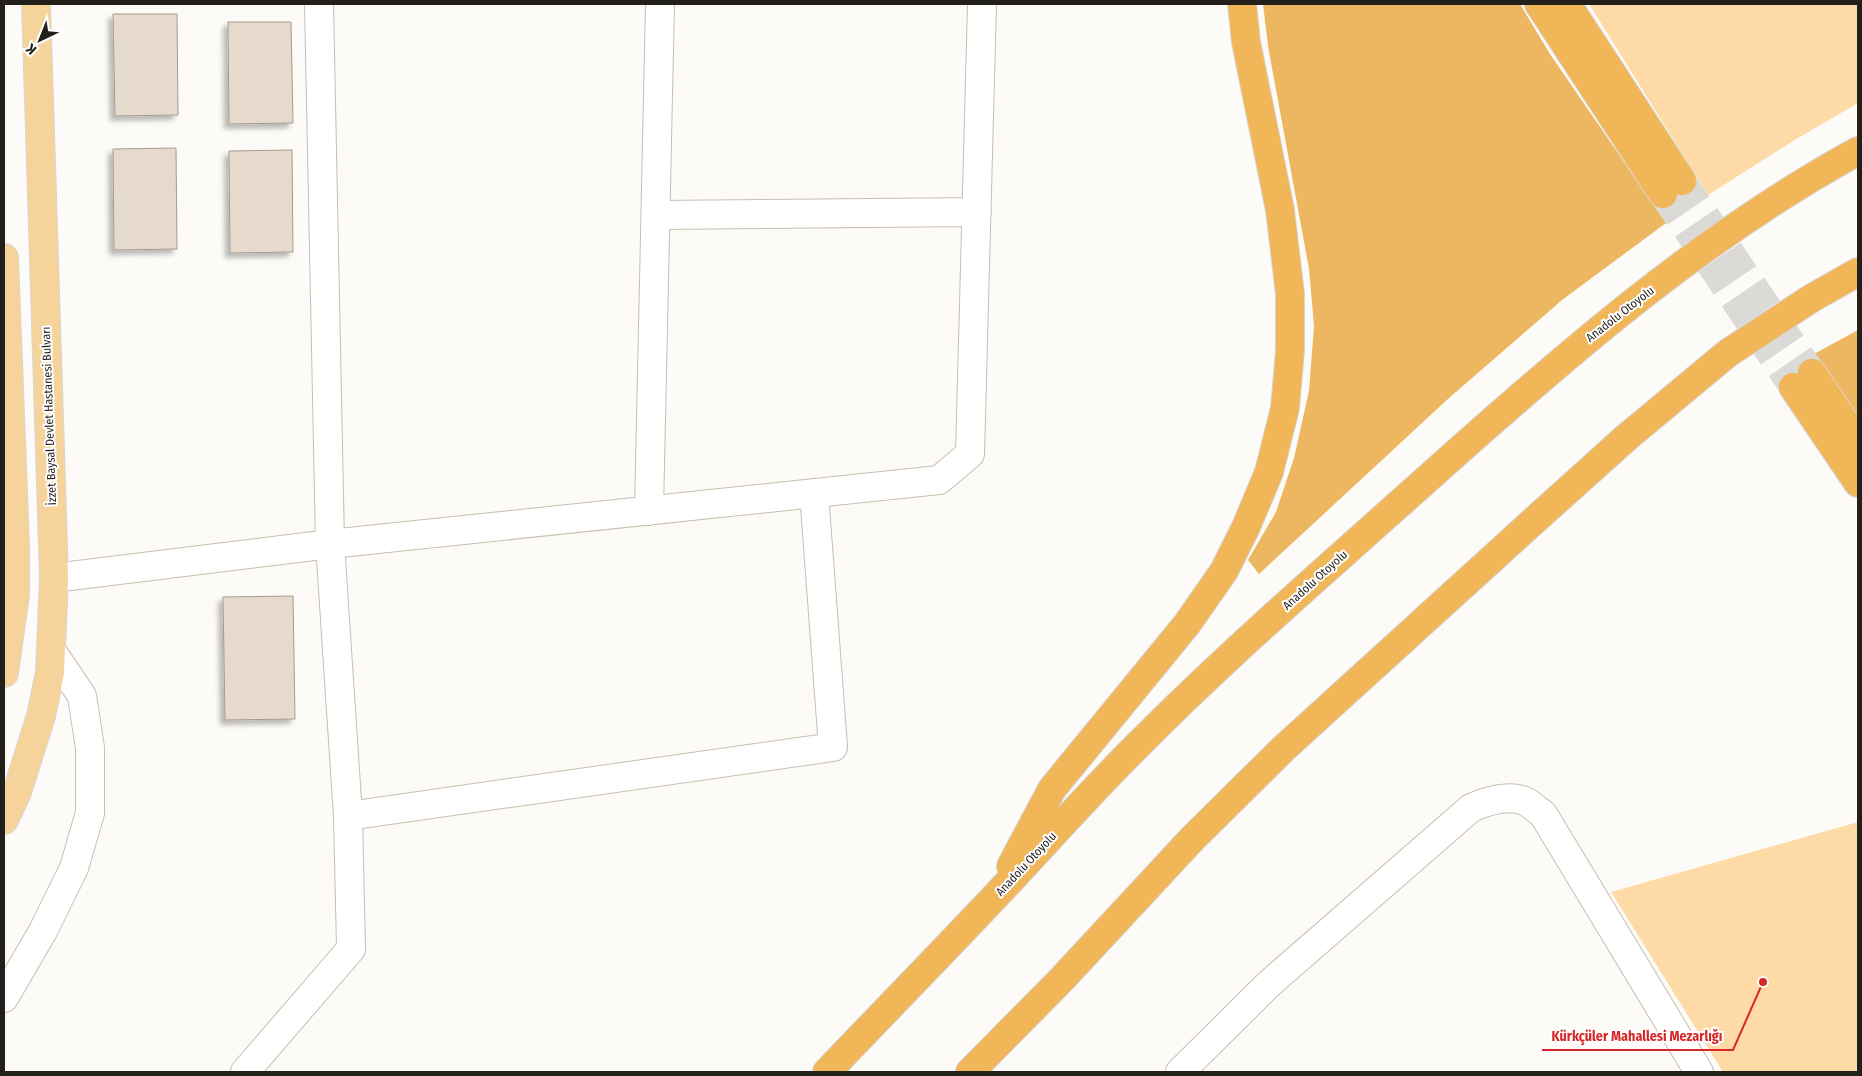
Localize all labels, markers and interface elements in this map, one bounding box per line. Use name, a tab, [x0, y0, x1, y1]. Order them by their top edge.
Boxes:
north arrow	[15, 15, 65, 65]
text: K	[22, 40, 40, 58]
street label: Anadolu Otoyolu	[1583, 283, 1657, 345]
street label: İzzet Baysal Devlet Hastanesi Bulvarı	[38, 326, 59, 506]
street label: Anadolu Otoyolu	[1280, 547, 1350, 613]
street label: Anadolu Otoyolu	[993, 829, 1059, 899]
callout: Kürkçüler Mahallesi Mezarlığı	[1542, 1021, 1733, 1050]
text: Kürkçüler Mahallesi Mezarlığı	[1552, 1028, 1722, 1046]

